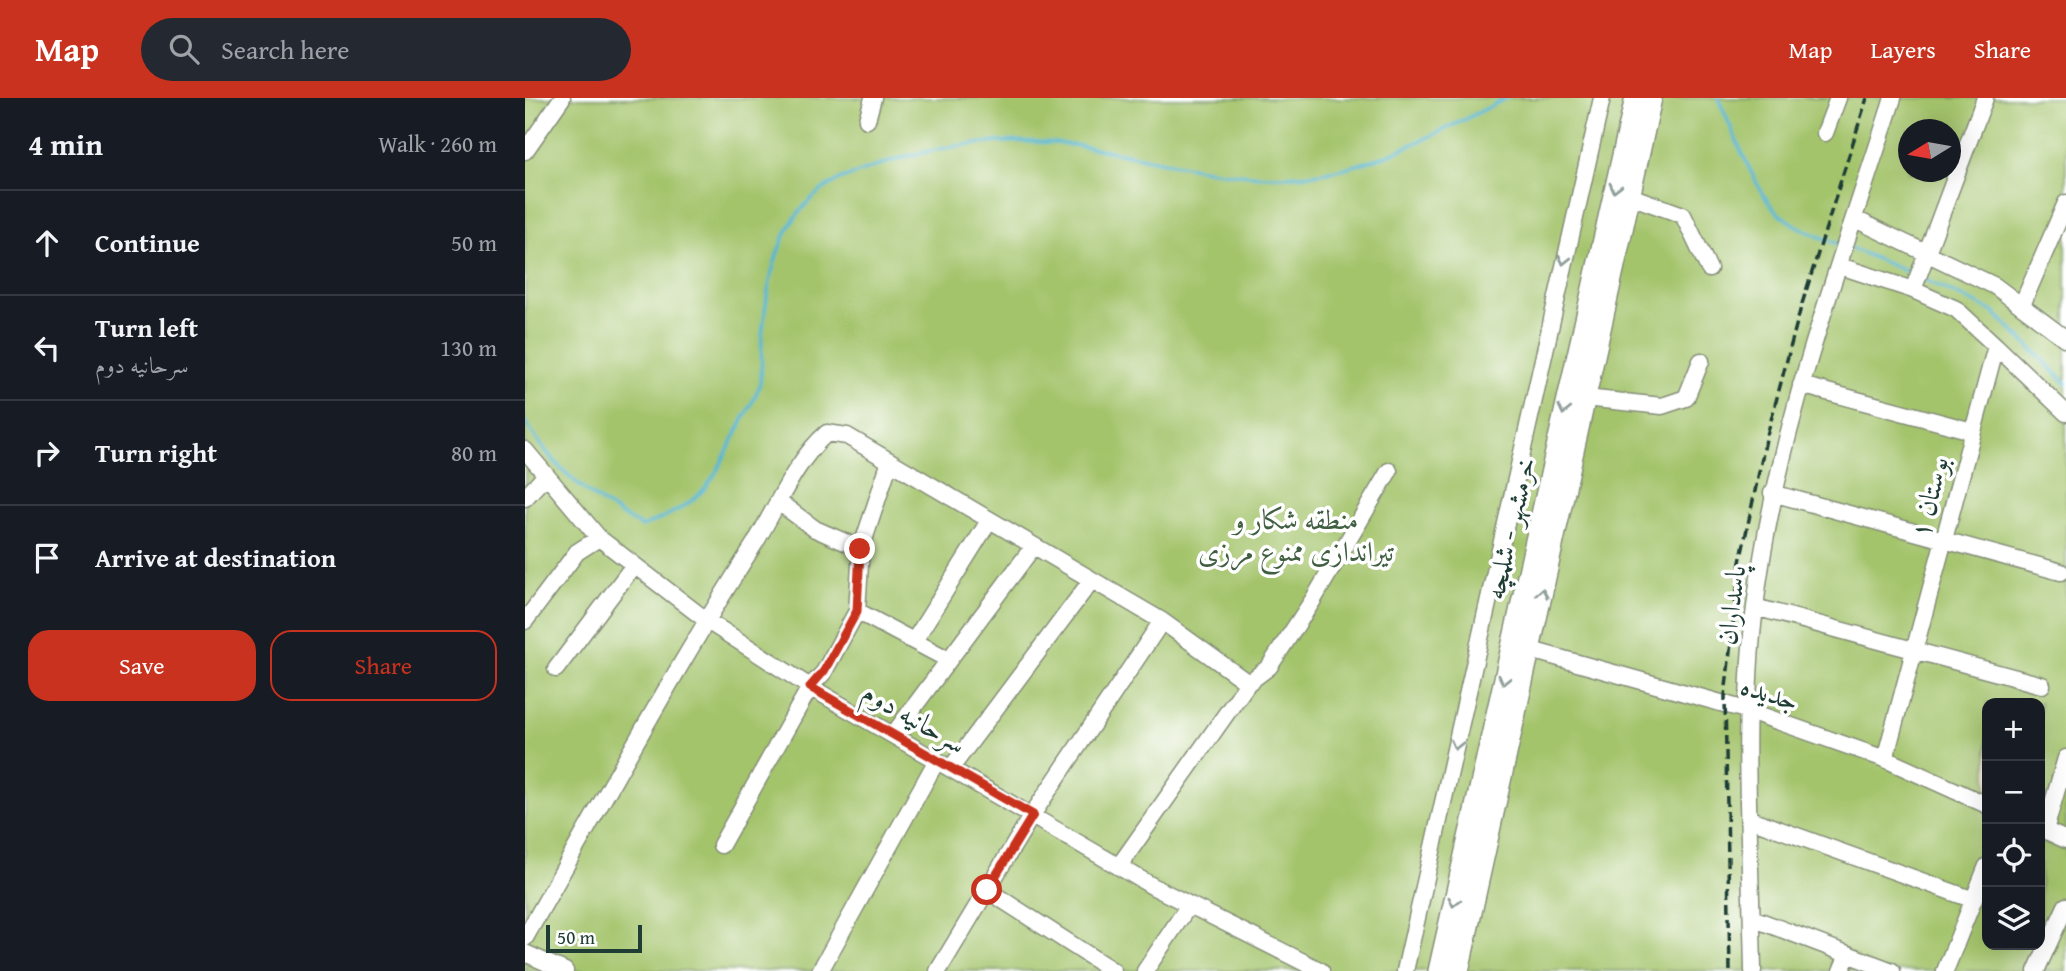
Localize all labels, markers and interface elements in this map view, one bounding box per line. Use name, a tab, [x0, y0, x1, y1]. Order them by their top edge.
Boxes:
search box	[141, 18, 631, 81]
text: Map	[35, 25, 99, 73]
icon: search	[165, 30, 203, 68]
text: Search here	[221, 30, 349, 69]
text: Map	[1789, 32, 1832, 67]
text: Layers	[1870, 32, 1936, 67]
text: Share	[1974, 32, 2031, 67]
north arrow	[1898, 119, 1961, 182]
text: 4 min	[28, 122, 103, 166]
text: Walk · 260 m	[378, 127, 497, 160]
one-way arrow	[1609, 182, 1623, 194]
text: Continue	[95, 223, 200, 262]
icon: ahead	[28, 224, 66, 262]
text: 50 m	[451, 226, 497, 259]
one-way arrow	[1558, 254, 1573, 266]
text: Turn left	[95, 308, 198, 347]
icon: left	[28, 329, 66, 367]
text: 130 m	[440, 331, 497, 364]
text: سرحانیه دوم	[95, 348, 189, 381]
one-way arrow	[1558, 404, 1573, 416]
text: Turn right	[95, 433, 217, 472]
icon: right	[28, 434, 66, 472]
text: 80 m	[451, 436, 497, 469]
street label: بوستان ۱	[1898, 452, 1958, 542]
street label: خرمشهر - شلمچه	[1473, 453, 1545, 603]
park label: منطقه شکار و تیراندازی ممنوع مرزی	[1198, 498, 1395, 575]
route end	[844, 533, 875, 564]
text: Arrive at destination	[95, 538, 336, 577]
icon: arrive	[28, 539, 66, 577]
street label: پاسداران	[1705, 561, 1756, 647]
one-way arrow	[1533, 588, 1548, 600]
button: Save	[28, 630, 256, 701]
button: Share	[270, 630, 497, 701]
street label: جدیده	[1736, 664, 1804, 720]
street label: سرحانیه دوم	[853, 671, 975, 768]
one-way arrow	[1498, 674, 1512, 686]
map controls	[1982, 698, 2045, 950]
button: +	[1982, 698, 2045, 761]
one-way arrow	[1450, 739, 1464, 751]
button: −	[1982, 761, 2045, 824]
button: locate	[1982, 824, 2045, 887]
route start	[971, 874, 1002, 905]
button: layers	[1982, 887, 2045, 950]
one-way arrow	[1448, 896, 1463, 908]
scale bar	[546, 922, 642, 954]
text: 50 m	[557, 923, 595, 951]

